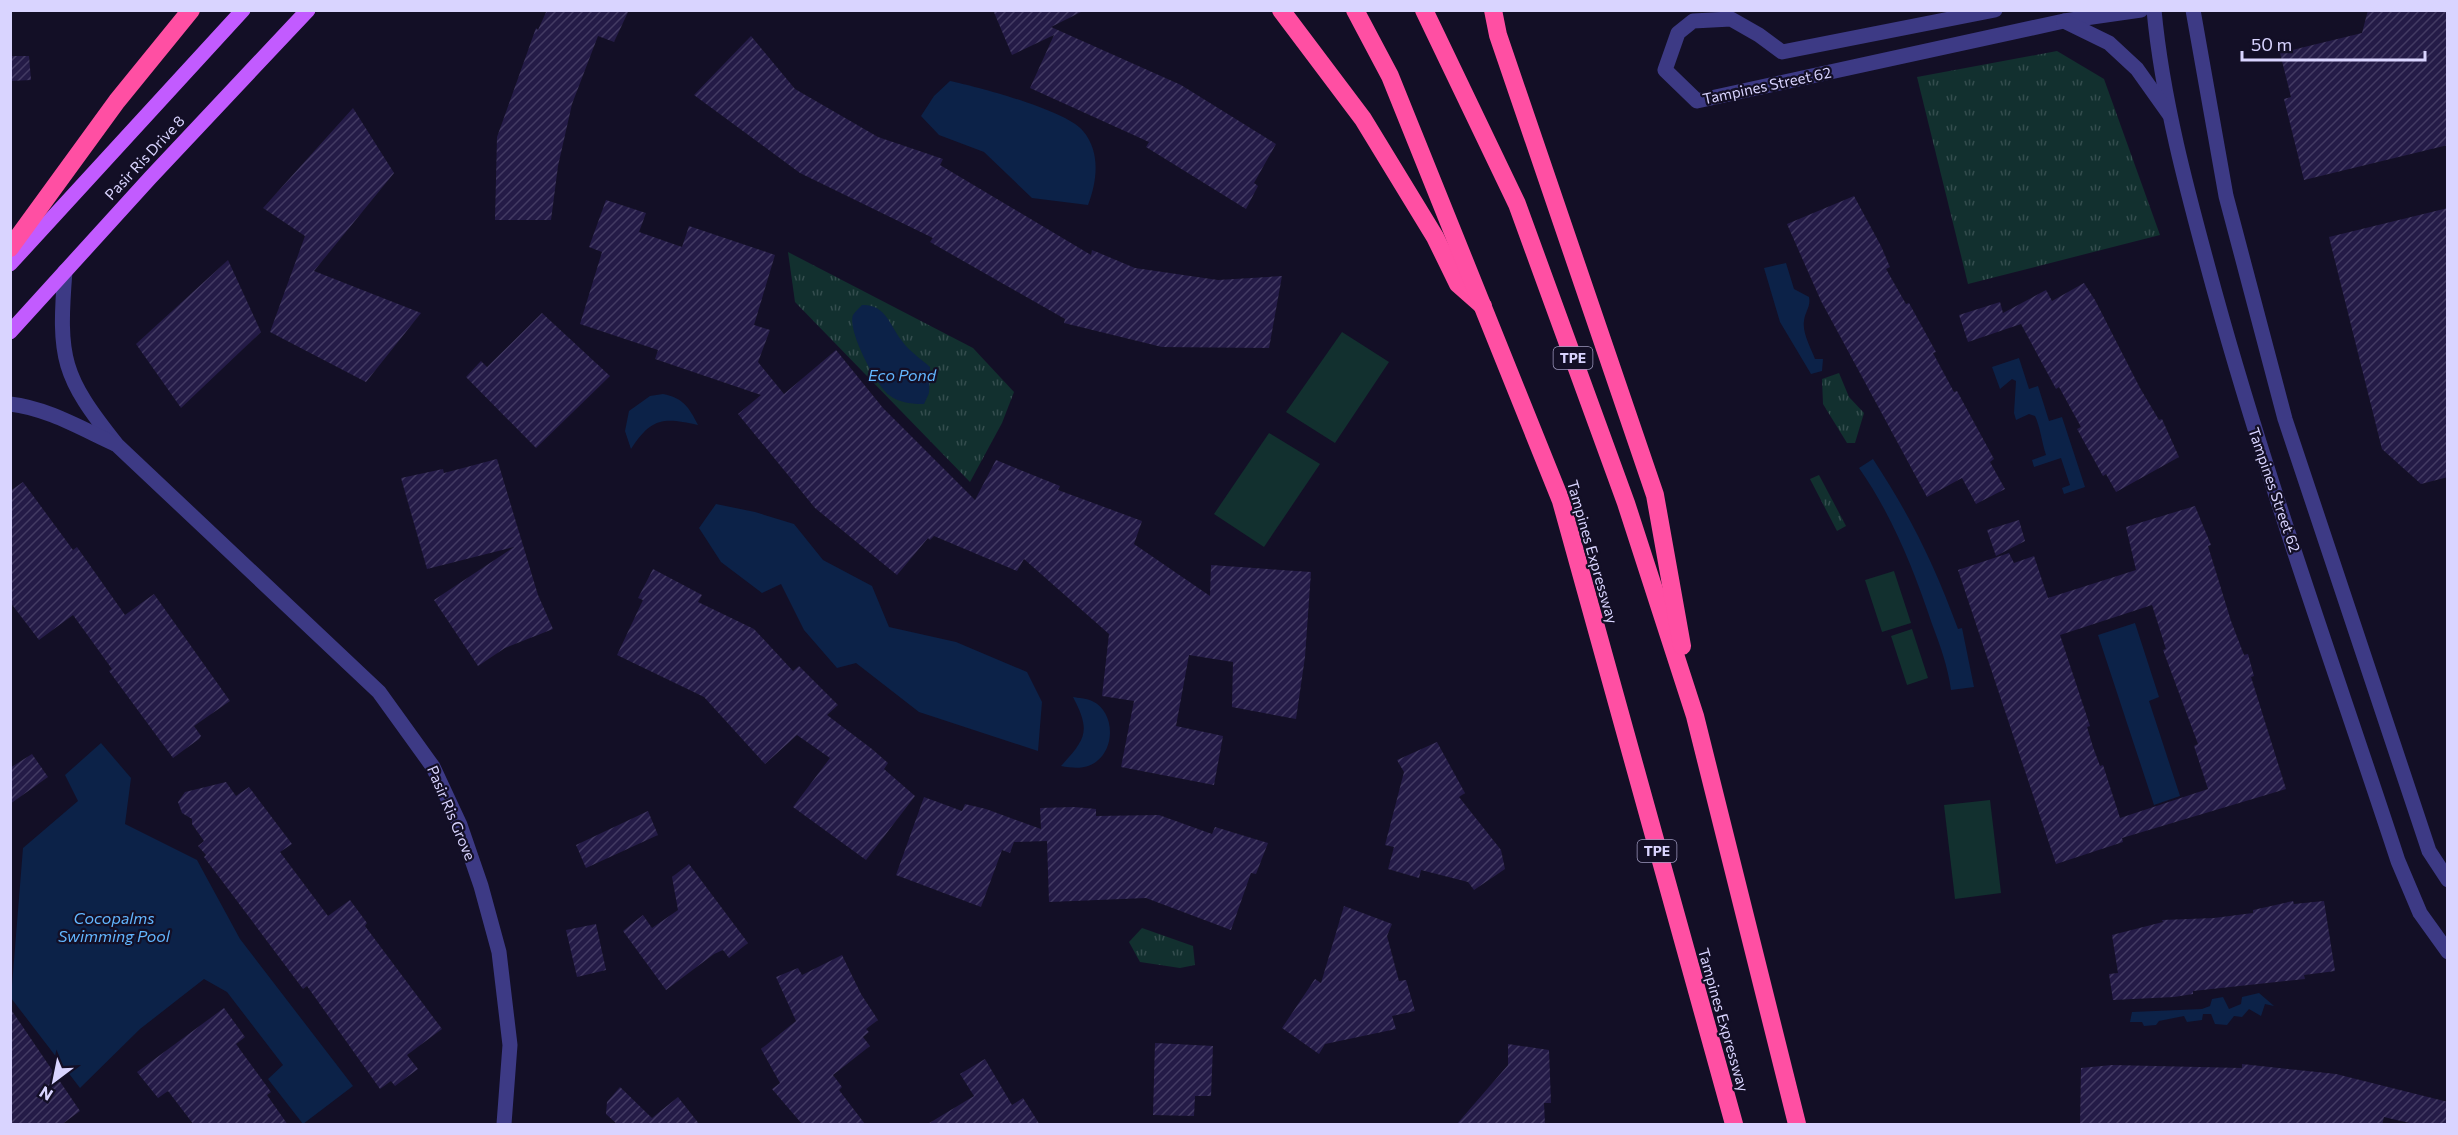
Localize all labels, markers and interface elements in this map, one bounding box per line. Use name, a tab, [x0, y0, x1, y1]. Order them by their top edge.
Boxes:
scale bar	[2242, 24, 2425, 62]
text: 50 m	[2251, 33, 2292, 55]
street label: Tampines Street 62	[1701, 63, 1833, 107]
street label: Pasir Ris Drive 8	[101, 111, 188, 203]
road number: TPE	[1554, 347, 1592, 369]
water label: Eco Pond	[868, 365, 937, 384]
street label: Tampines Street 62	[2245, 425, 2305, 554]
street label: Tampines Expressway	[1564, 478, 1622, 626]
street label: Pasir Ris Grove	[424, 763, 480, 863]
road number: TPE	[1638, 840, 1676, 862]
water label: Cocopalms Swimming Pool	[58, 908, 171, 945]
street label: Tampines Expressway	[1695, 946, 1753, 1094]
north arrow	[24, 1051, 84, 1111]
text: N	[36, 1083, 56, 1105]

